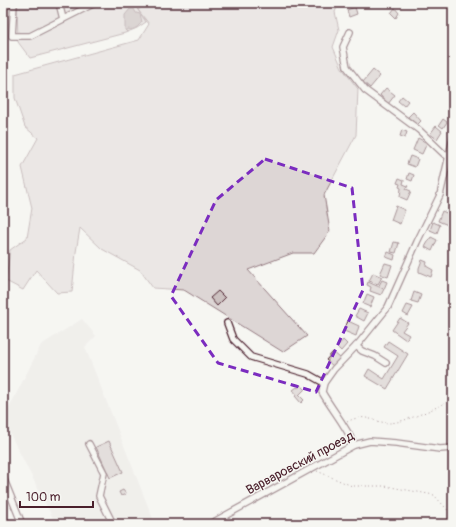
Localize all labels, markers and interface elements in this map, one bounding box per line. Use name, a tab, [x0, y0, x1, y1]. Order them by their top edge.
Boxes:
street label: Варваровский проезд	[243, 428, 357, 498]
scale bar	[20, 483, 93, 509]
text: 100 m	[26, 490, 61, 505]

